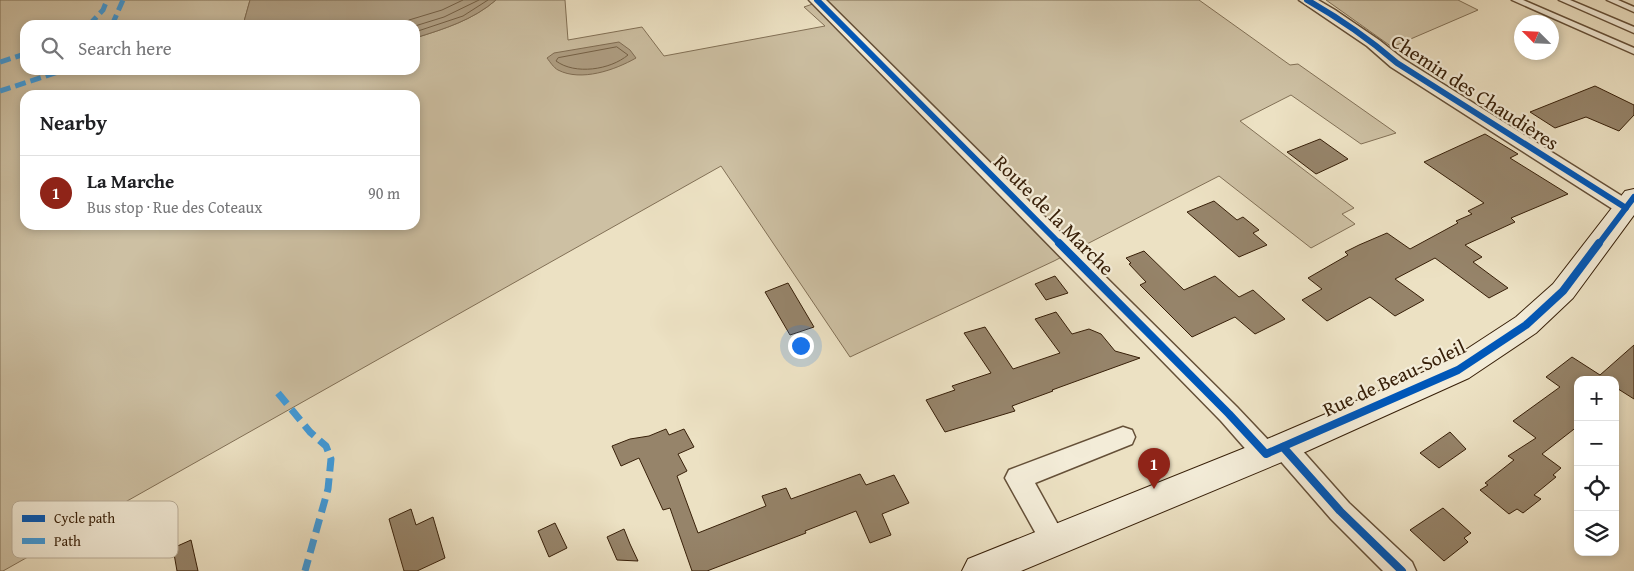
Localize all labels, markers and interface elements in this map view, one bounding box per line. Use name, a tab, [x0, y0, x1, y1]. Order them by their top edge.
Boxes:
north arrow	[1514, 15, 1559, 60]
search box	[20, 20, 420, 75]
street label: Chemin des Chaudières	[1386, 26, 1565, 157]
icon: search	[38, 34, 66, 62]
text: Search here	[78, 34, 172, 62]
text: Nearby	[40, 107, 107, 138]
street label: Route de la Marche	[987, 148, 1121, 282]
text: La Marche	[87, 167, 174, 195]
text: 1	[52, 181, 60, 205]
text: 90 m	[368, 181, 400, 205]
text: Bus stop · Rue des Coteaux	[87, 195, 262, 219]
street label: Rue de Beau-Soleil	[1318, 332, 1470, 423]
your location	[788, 333, 814, 359]
map controls	[1574, 376, 1619, 556]
button: +	[1574, 376, 1619, 421]
button: −	[1574, 421, 1619, 466]
pin: 1	[1138, 448, 1170, 489]
button: locate	[1574, 466, 1619, 511]
legend	[12, 501, 178, 558]
text: Cycle path	[54, 508, 115, 528]
button: layers	[1574, 511, 1619, 556]
text: Path	[54, 531, 81, 551]

